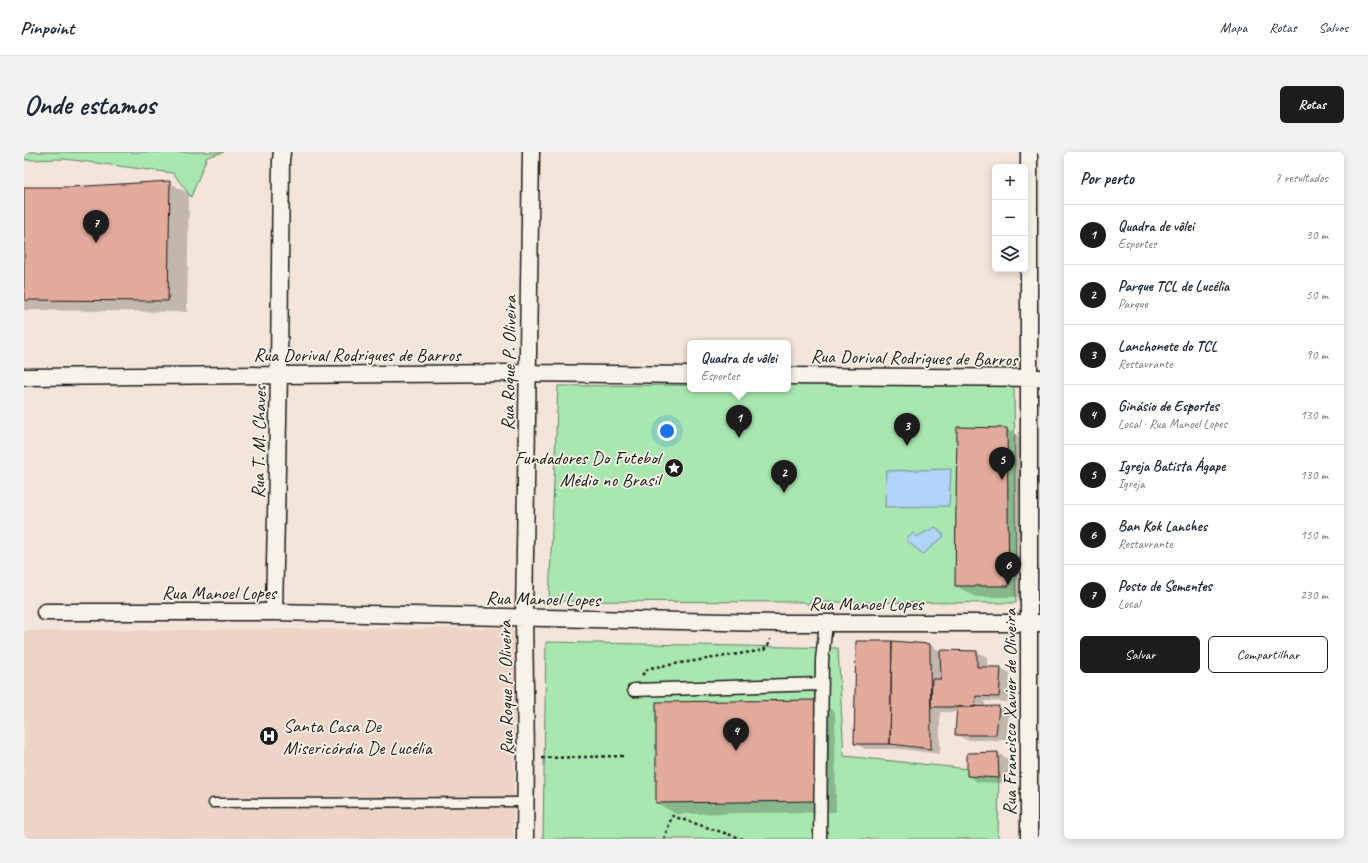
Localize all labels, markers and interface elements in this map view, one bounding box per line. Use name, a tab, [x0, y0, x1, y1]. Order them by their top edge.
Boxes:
text: Pinpoint	[20, 16, 74, 40]
text: Mapa	[1220, 19, 1247, 36]
text: Rotas	[1269, 19, 1297, 36]
text: Salvos	[1319, 19, 1348, 36]
button: Rotas	[1280, 86, 1344, 123]
text: Onde estamos	[24, 87, 156, 122]
map controls	[992, 164, 1028, 272]
button: +	[992, 164, 1028, 200]
text: Por perto	[1080, 168, 1134, 189]
text: 7 resultados	[1275, 170, 1328, 186]
button: −	[992, 200, 1028, 236]
pin: 7	[83, 210, 109, 243]
text: Quadra de vôlei	[1118, 217, 1194, 236]
text: 1	[1090, 227, 1096, 243]
text: 30 m	[1306, 227, 1328, 243]
button: layers	[992, 236, 1028, 272]
text: Esportes	[1118, 236, 1156, 252]
text: Parque TCL de Lucélia	[1118, 277, 1229, 296]
text: 2	[1090, 287, 1096, 303]
text: 50 m	[1306, 287, 1328, 303]
street label: Rua Roque P. Oliveira	[496, 294, 522, 431]
text: Parque	[1118, 296, 1148, 312]
text: Lanchonete do TCL	[1118, 337, 1217, 356]
popup	[687, 340, 791, 392]
street label: Rua Dorival Rodrigues de Barros	[254, 343, 462, 367]
street label: Rua Dorival Rodrigues de Barros	[810, 344, 1019, 372]
text: 3	[1090, 347, 1096, 363]
text: 90 m	[1306, 347, 1328, 363]
text: Quadra de vôlei	[701, 349, 777, 368]
text: Restaurante	[1118, 356, 1173, 372]
text: Esportes	[701, 368, 739, 384]
street label: Rua T. M. Chaves	[246, 384, 272, 499]
text: Ginásio de Esportes	[1118, 397, 1219, 416]
pin: 1	[726, 405, 752, 438]
text: 4	[1090, 407, 1096, 423]
text: 130 m	[1300, 407, 1328, 423]
pin: 3	[894, 413, 920, 446]
text: Local · Rua Manoel Lopes	[1118, 416, 1227, 432]
your location	[657, 421, 677, 441]
place label: Fundadores Do Futebol Médio no Brasil	[514, 446, 664, 492]
pin: 5	[989, 447, 1015, 480]
place icon: Fundadores Do Futebol Médio no Brasil	[663, 457, 685, 479]
text: Igreja Batista Ágape	[1118, 457, 1225, 476]
pin: 2	[771, 460, 797, 493]
text: 5	[1090, 467, 1096, 483]
text: 130 m	[1300, 467, 1328, 483]
text: Igreja	[1118, 476, 1144, 492]
text: Ban Kok Lanches	[1118, 517, 1207, 536]
text: 6	[1090, 527, 1096, 543]
text: 150 m	[1300, 527, 1328, 543]
text: Restaurante	[1118, 536, 1173, 552]
pin: 6	[995, 552, 1021, 585]
text: Posto de Sementes	[1118, 577, 1212, 596]
street label: Rua Manoel Lopes	[162, 581, 279, 605]
street label: Rua Manoel Lopes	[486, 586, 603, 612]
text: 7	[1090, 587, 1096, 603]
text: 230 m	[1300, 587, 1328, 603]
street label: Rua Manoel Lopes	[809, 592, 926, 616]
text: Local	[1118, 596, 1140, 612]
street label: Rua Francisco Xavier de Oliveira	[998, 607, 1022, 815]
street label: Rua Roque P. Oliveira	[493, 619, 519, 756]
button: Salvar	[1080, 636, 1200, 673]
button: Compartilhar	[1208, 636, 1328, 673]
place label: Santa Casa De Misericórdia De Lucélia	[283, 714, 433, 760]
pin: 4	[723, 718, 749, 751]
hospital icon: Santa Casa De Misericórdia De Lucélia	[258, 725, 280, 747]

